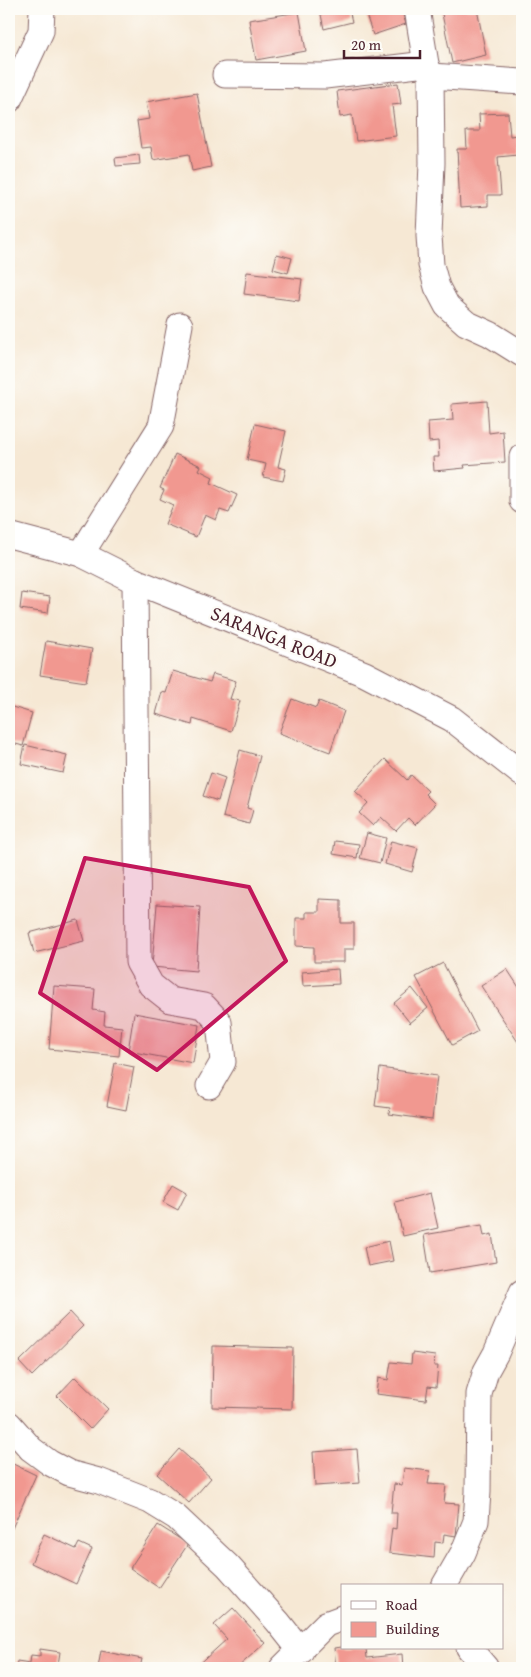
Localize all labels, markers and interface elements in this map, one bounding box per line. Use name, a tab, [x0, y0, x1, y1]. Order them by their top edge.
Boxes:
scale bar	[344, 28, 420, 60]
text: 20 m	[351, 34, 382, 55]
street label: SARANGA ROAD	[206, 598, 342, 675]
legend	[341, 1584, 504, 1650]
text: Road	[386, 1594, 417, 1615]
text: Building	[386, 1618, 440, 1639]

